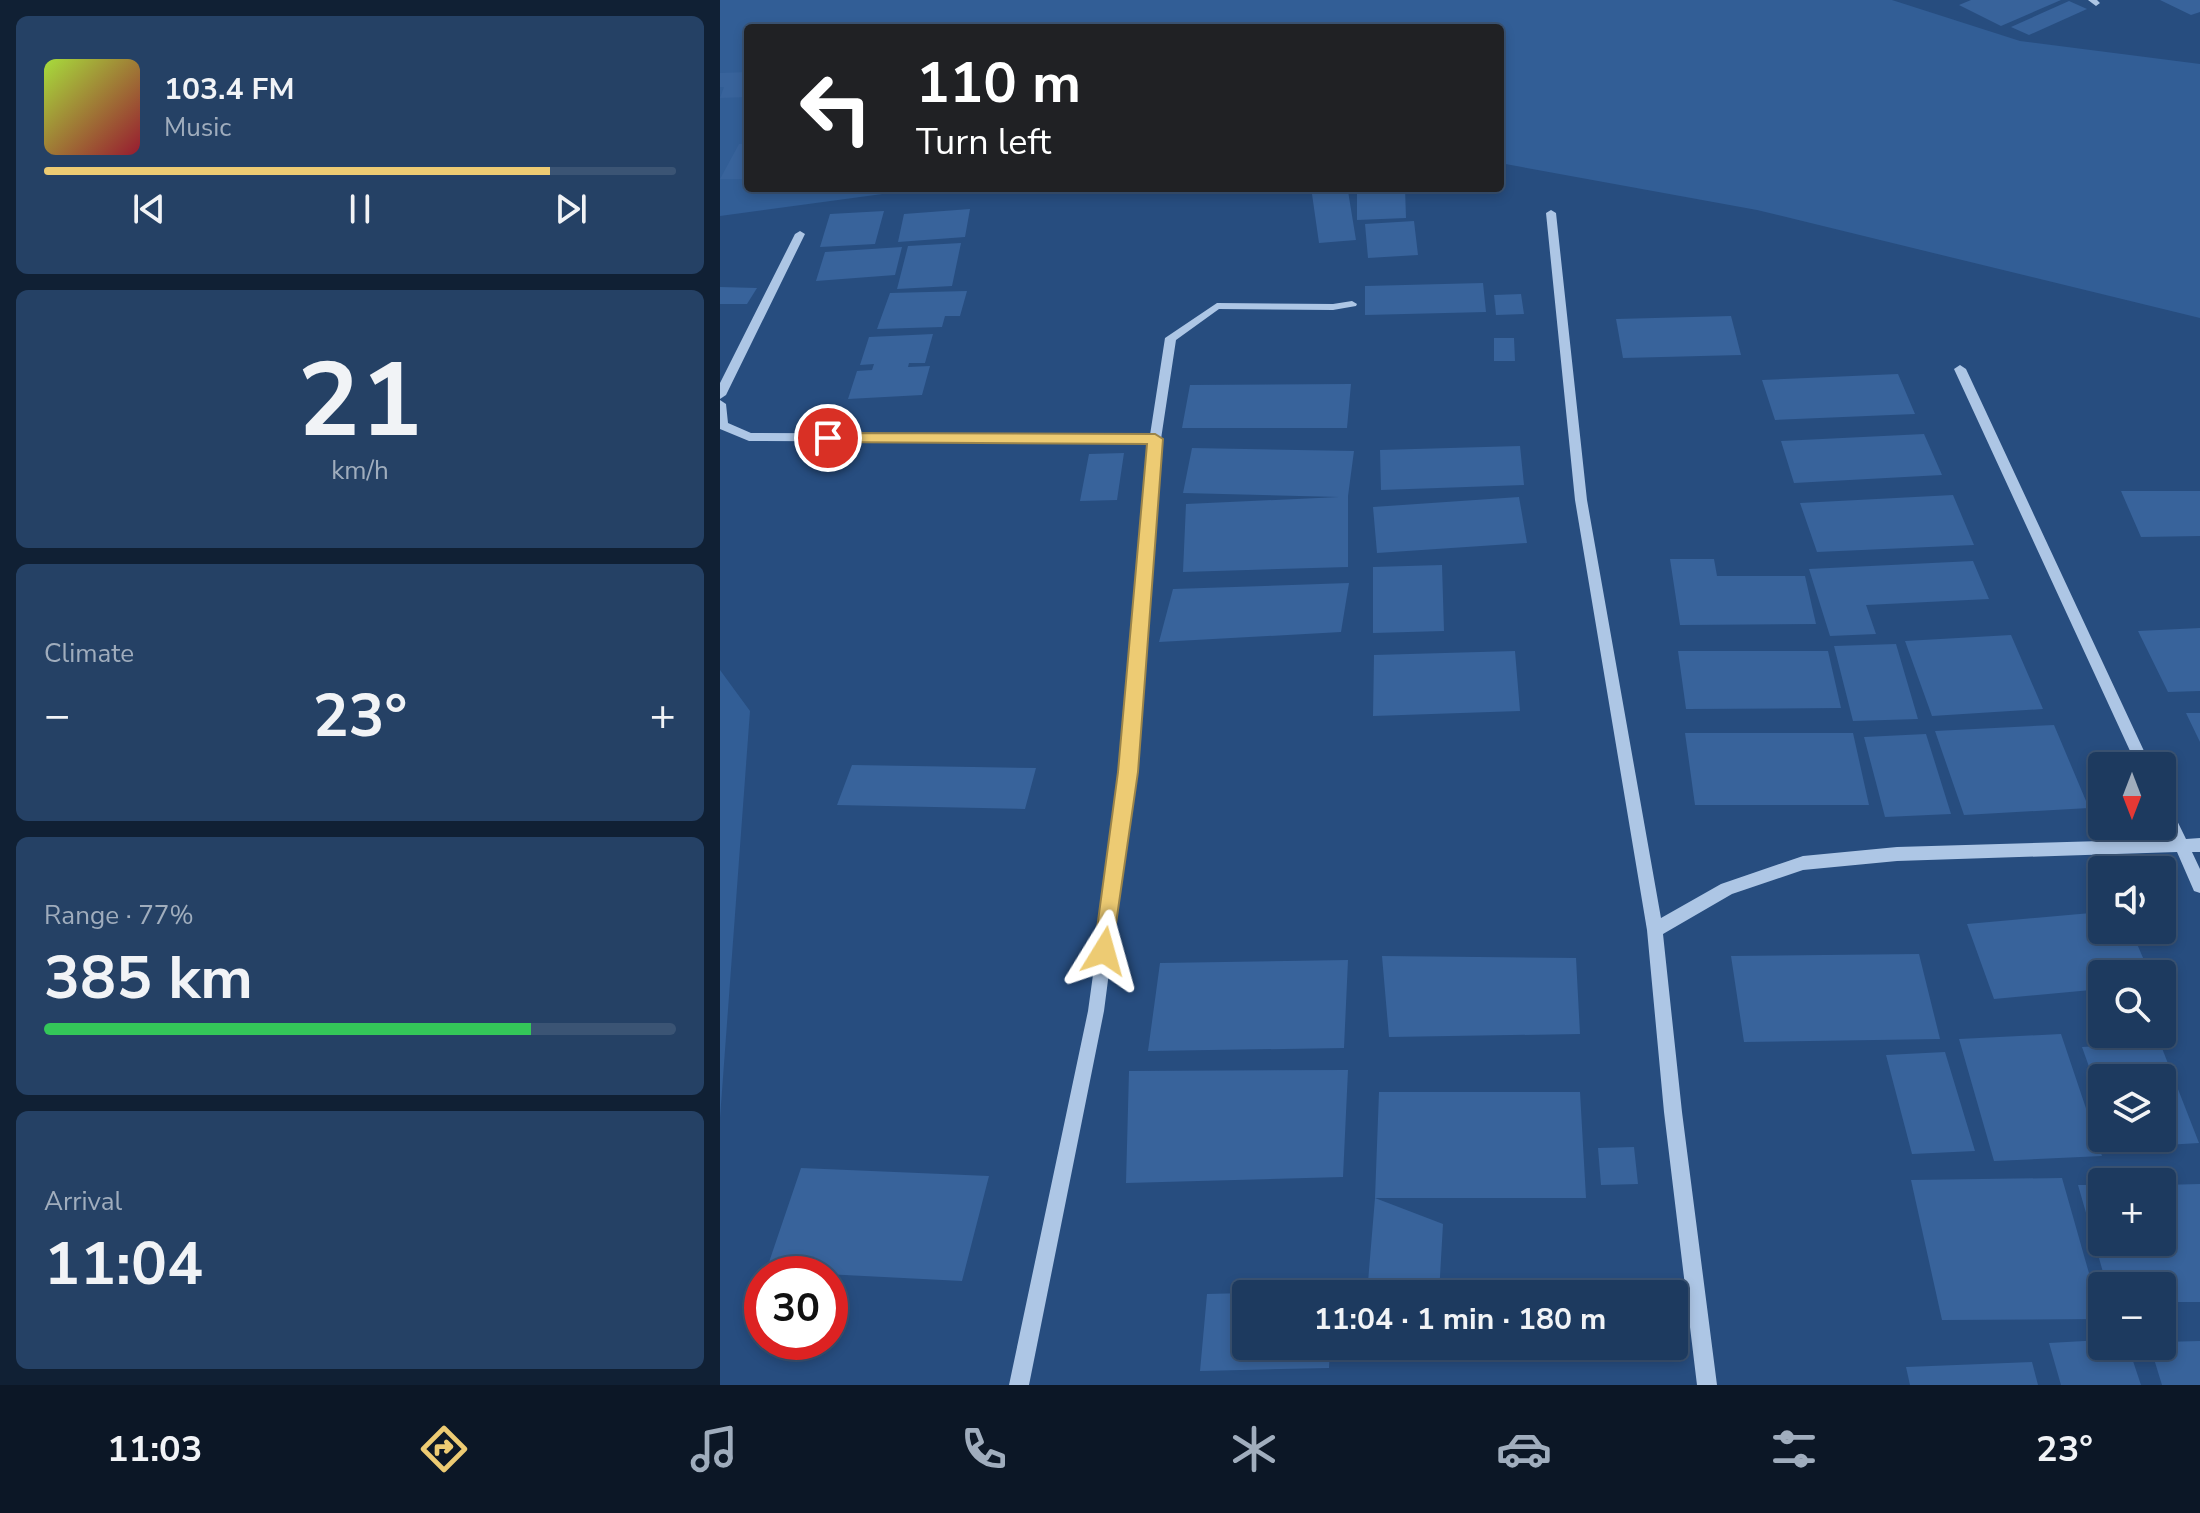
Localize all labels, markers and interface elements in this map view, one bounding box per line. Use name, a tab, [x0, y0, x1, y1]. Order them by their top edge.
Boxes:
text: 110 m	[916, 45, 1081, 122]
icon: left	[784, 56, 888, 160]
text: 103.4 FM	[164, 69, 294, 110]
text: Music	[164, 110, 231, 145]
text: Turn left	[916, 118, 1051, 167]
icon: previous	[127, 187, 171, 231]
icon: pause	[338, 187, 382, 231]
icon: next	[549, 187, 593, 231]
text: 21	[298, 330, 422, 472]
pin	[794, 404, 862, 472]
icon: arrive	[806, 416, 850, 460]
text: km/h	[331, 453, 389, 488]
text: Climate	[44, 636, 134, 671]
text: 23°	[313, 675, 407, 757]
text: −	[44, 686, 70, 746]
text: +	[650, 686, 676, 746]
north arrow	[2088, 752, 2176, 840]
map controls	[2088, 752, 2176, 1360]
button: sound	[2088, 856, 2176, 944]
text: Range · 77%	[44, 898, 194, 933]
position arrow	[1062, 909, 1146, 993]
text: 385 km	[44, 937, 253, 1019]
button: search	[2088, 960, 2176, 1048]
button: layers	[2088, 1064, 2176, 1152]
button: +	[2088, 1168, 2176, 1256]
text: Arrival	[44, 1184, 122, 1219]
text: 11:04	[44, 1223, 203, 1305]
speed limit sign: 30	[744, 1256, 848, 1360]
button: −	[2088, 1272, 2176, 1360]
text: 11:04 · 1 min · 180 m	[1314, 1299, 1606, 1340]
icon: directions	[416, 1421, 472, 1477]
icon: music	[686, 1421, 742, 1477]
icon: phone	[956, 1421, 1012, 1477]
icon: climate	[1226, 1421, 1282, 1477]
icon: car	[1496, 1421, 1552, 1477]
icon: filters	[1766, 1421, 1822, 1477]
text: 11:03	[107, 1425, 202, 1474]
text: 23°	[2036, 1425, 2093, 1474]

